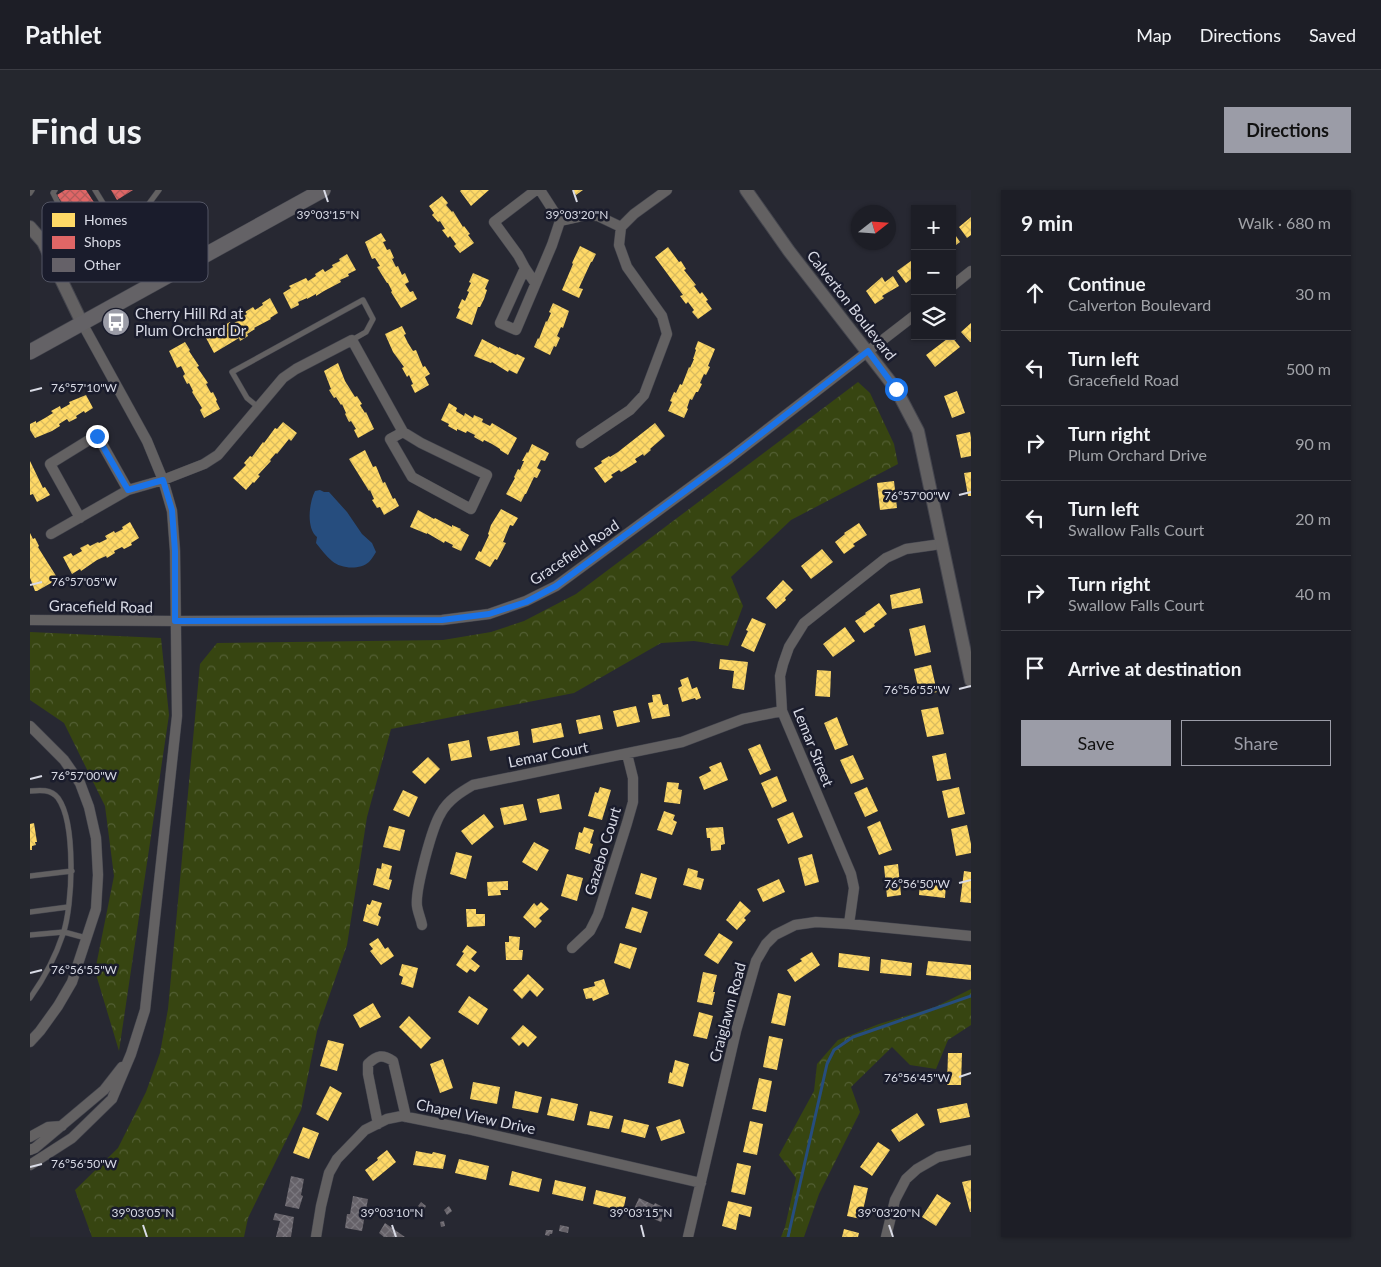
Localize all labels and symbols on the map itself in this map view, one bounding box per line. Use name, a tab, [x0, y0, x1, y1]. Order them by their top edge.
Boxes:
legend	[42, 202, 208, 282]
north arrow	[851, 205, 896, 250]
text: 39°03'15"N	[297, 207, 359, 222]
text: 39°03'20"N	[546, 207, 608, 222]
text: Homes	[84, 211, 127, 228]
text: Shops	[84, 233, 121, 250]
street label: Calverton Boulevard	[804, 247, 900, 363]
text: Other	[84, 256, 121, 273]
place label: Cherry Hill Rd at Plum Orchard Dr	[135, 304, 247, 339]
bus stop icon: Cherry Hill Rd at Plum Orchard Dr	[101, 307, 131, 337]
route start	[885, 378, 908, 401]
text: 76°57'10"W	[51, 380, 118, 395]
route end	[86, 425, 109, 448]
text: 76°57'00"W	[884, 488, 951, 503]
street label: Gracefield Road	[526, 515, 622, 589]
text: 76°57'05"W	[51, 574, 118, 589]
street label: Gracefield Road	[49, 596, 153, 616]
text: 76°56'55"W	[884, 682, 951, 697]
street label: Lemar Street	[790, 705, 838, 790]
street label: Lemar Court	[506, 737, 590, 771]
text: 76°57'00"W	[51, 768, 118, 783]
street label: Gazebo Court	[580, 804, 624, 897]
text: 76°56'50"W	[884, 876, 951, 891]
street label: Craiglawn Road	[705, 960, 749, 1064]
text: 76°56'55"W	[51, 962, 118, 977]
text: 76°56'45"W	[884, 1070, 951, 1085]
street label: Chapel View Drive	[415, 1095, 537, 1137]
text: 76°56'50"W	[51, 1156, 118, 1171]
text: 39°03'05"N	[112, 1205, 174, 1220]
text: 39°03'10"N	[361, 1205, 423, 1220]
text: 39°03'15"N	[610, 1205, 672, 1220]
text: 39°03'20"N	[858, 1205, 920, 1220]

